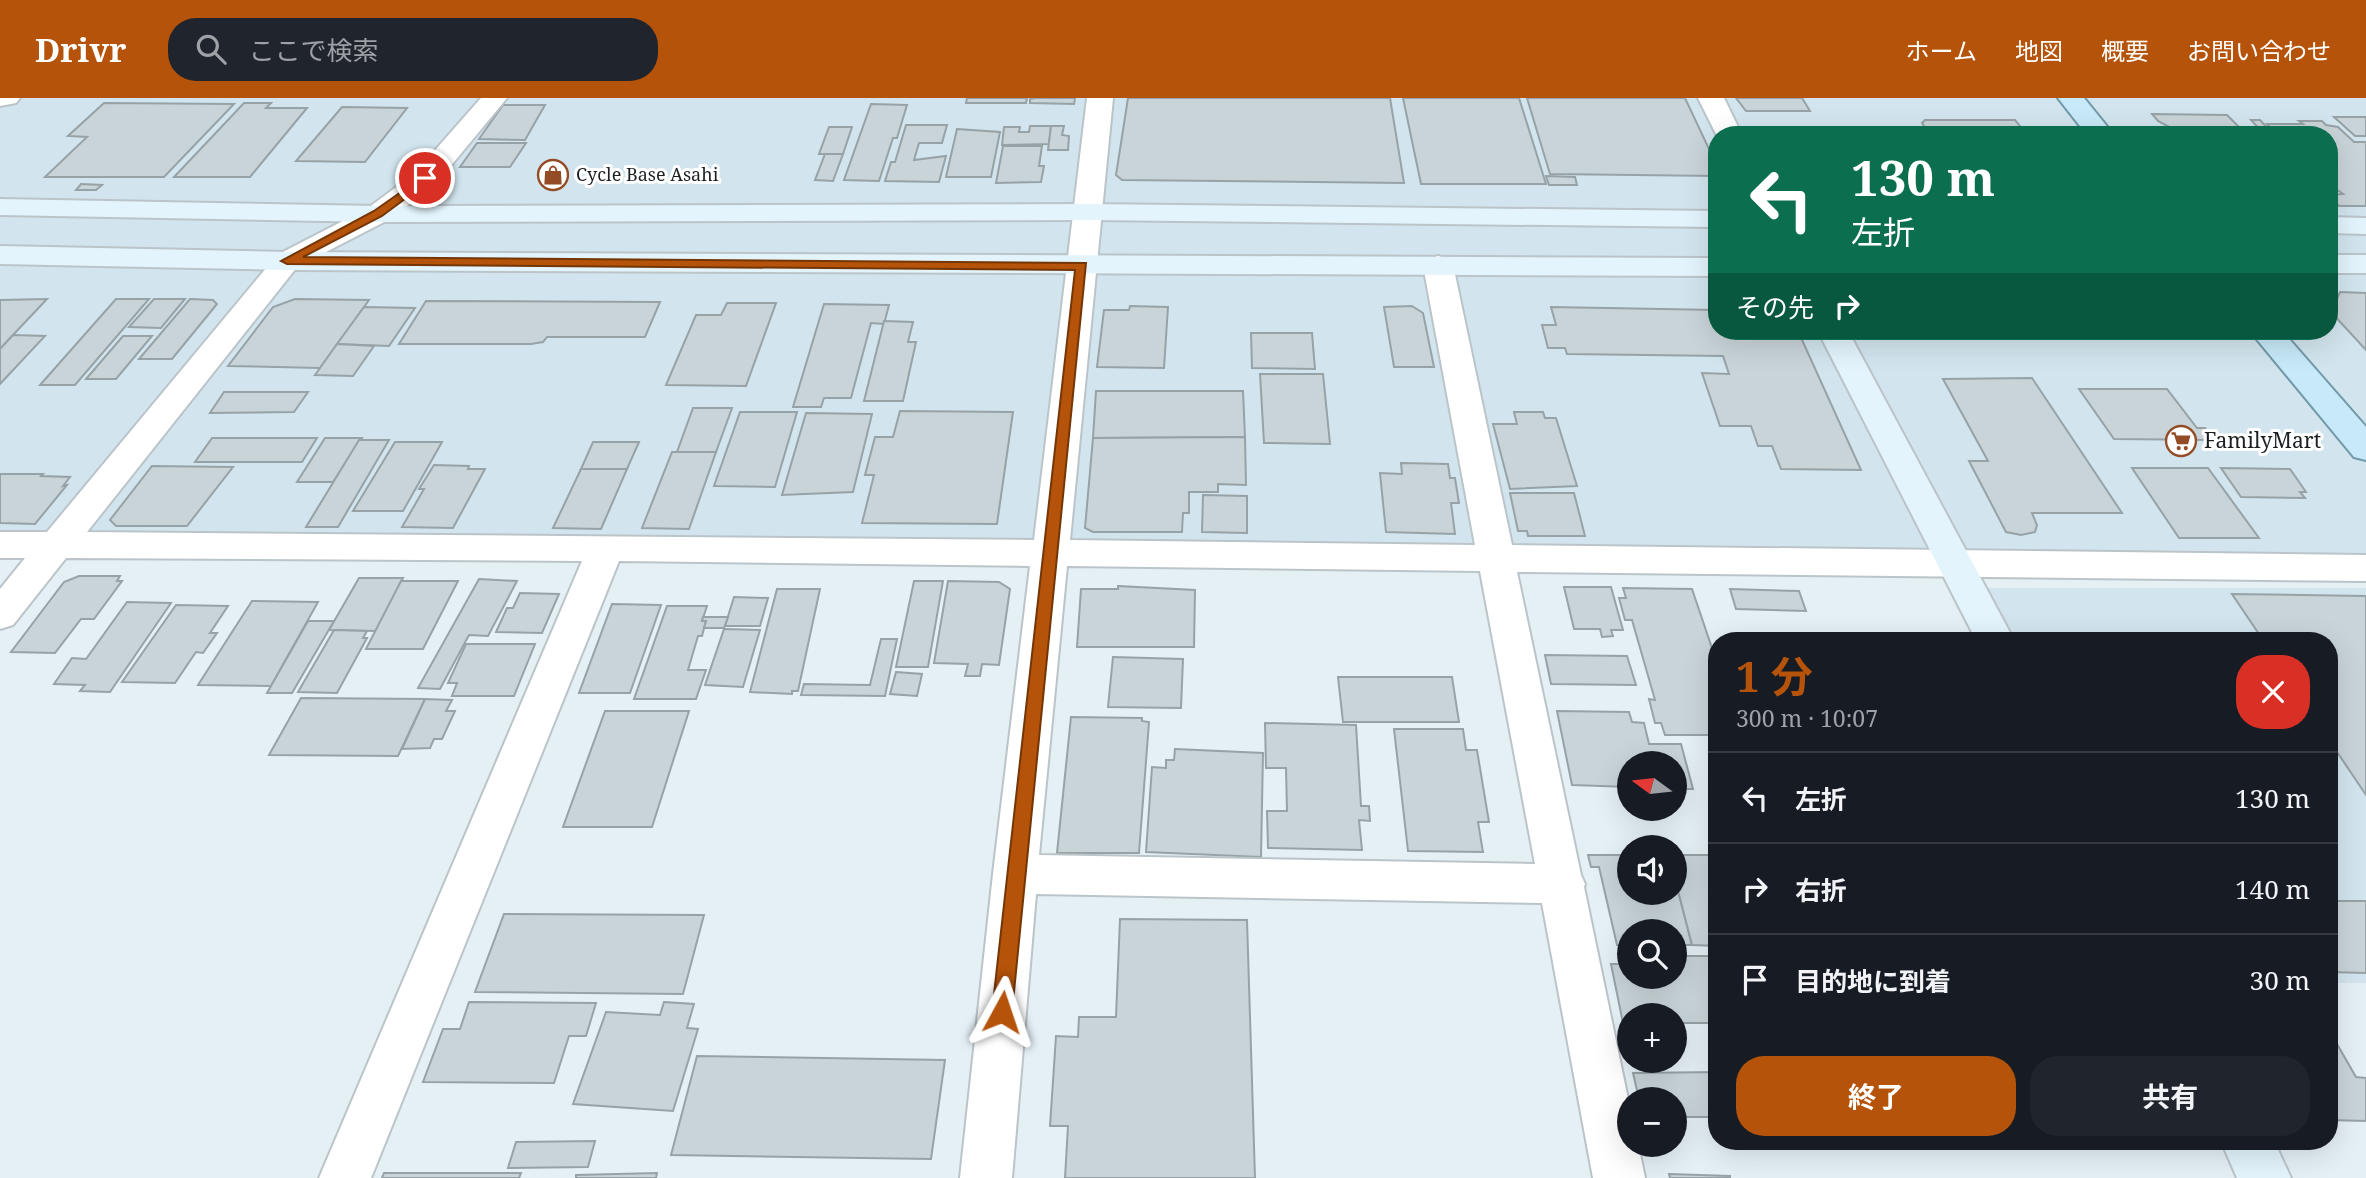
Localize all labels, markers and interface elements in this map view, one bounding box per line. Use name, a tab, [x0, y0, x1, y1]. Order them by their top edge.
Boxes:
search box	[168, 18, 658, 81]
text: Drivr	[35, 27, 126, 72]
icon: search	[192, 30, 230, 68]
text: ここで検索	[248, 32, 378, 68]
text: ホーム	[1906, 34, 1977, 67]
text: 地図	[2015, 34, 2063, 67]
text: 概要	[2101, 34, 2149, 67]
text: お問い合わせ	[2187, 34, 2331, 67]
text: 130 m	[1851, 144, 1995, 210]
pin	[395, 148, 455, 208]
icon: left	[1736, 154, 1827, 245]
shop icon: Cycle Base Asahi	[536, 158, 570, 192]
icon: arrive	[406, 159, 444, 197]
place label: Cycle Base Asahi	[576, 162, 719, 186]
text: 左折	[1851, 210, 1915, 253]
icon: right	[1828, 287, 1866, 325]
text: その先	[1736, 289, 1814, 325]
supermarket icon: FamilyMart	[2164, 424, 2198, 458]
place label: FamilyMart	[2204, 426, 2321, 454]
text: 1 分	[1736, 647, 1813, 704]
button: close	[2236, 655, 2310, 729]
text: 300 m · 10:07	[1736, 702, 1878, 734]
north arrow	[1617, 751, 1687, 821]
map controls	[1617, 751, 1687, 1157]
icon: left	[1736, 779, 1774, 817]
text: 130 m	[2235, 780, 2310, 816]
text: 左折	[1795, 781, 1847, 817]
button: sound	[1617, 835, 1687, 905]
icon: right	[1736, 870, 1774, 908]
text: 140 m	[2235, 871, 2310, 907]
text: 右折	[1795, 872, 1847, 908]
button: search	[1617, 919, 1687, 989]
icon: arrive	[1736, 961, 1774, 999]
text: 30 m	[2250, 962, 2310, 998]
text: 目的地に到着	[1795, 963, 1951, 999]
position arrow	[965, 975, 1039, 1049]
button: +	[1617, 1003, 1687, 1073]
button: 終了	[1736, 1056, 2016, 1136]
button: 共有	[2030, 1056, 2310, 1136]
button: −	[1617, 1087, 1687, 1157]

